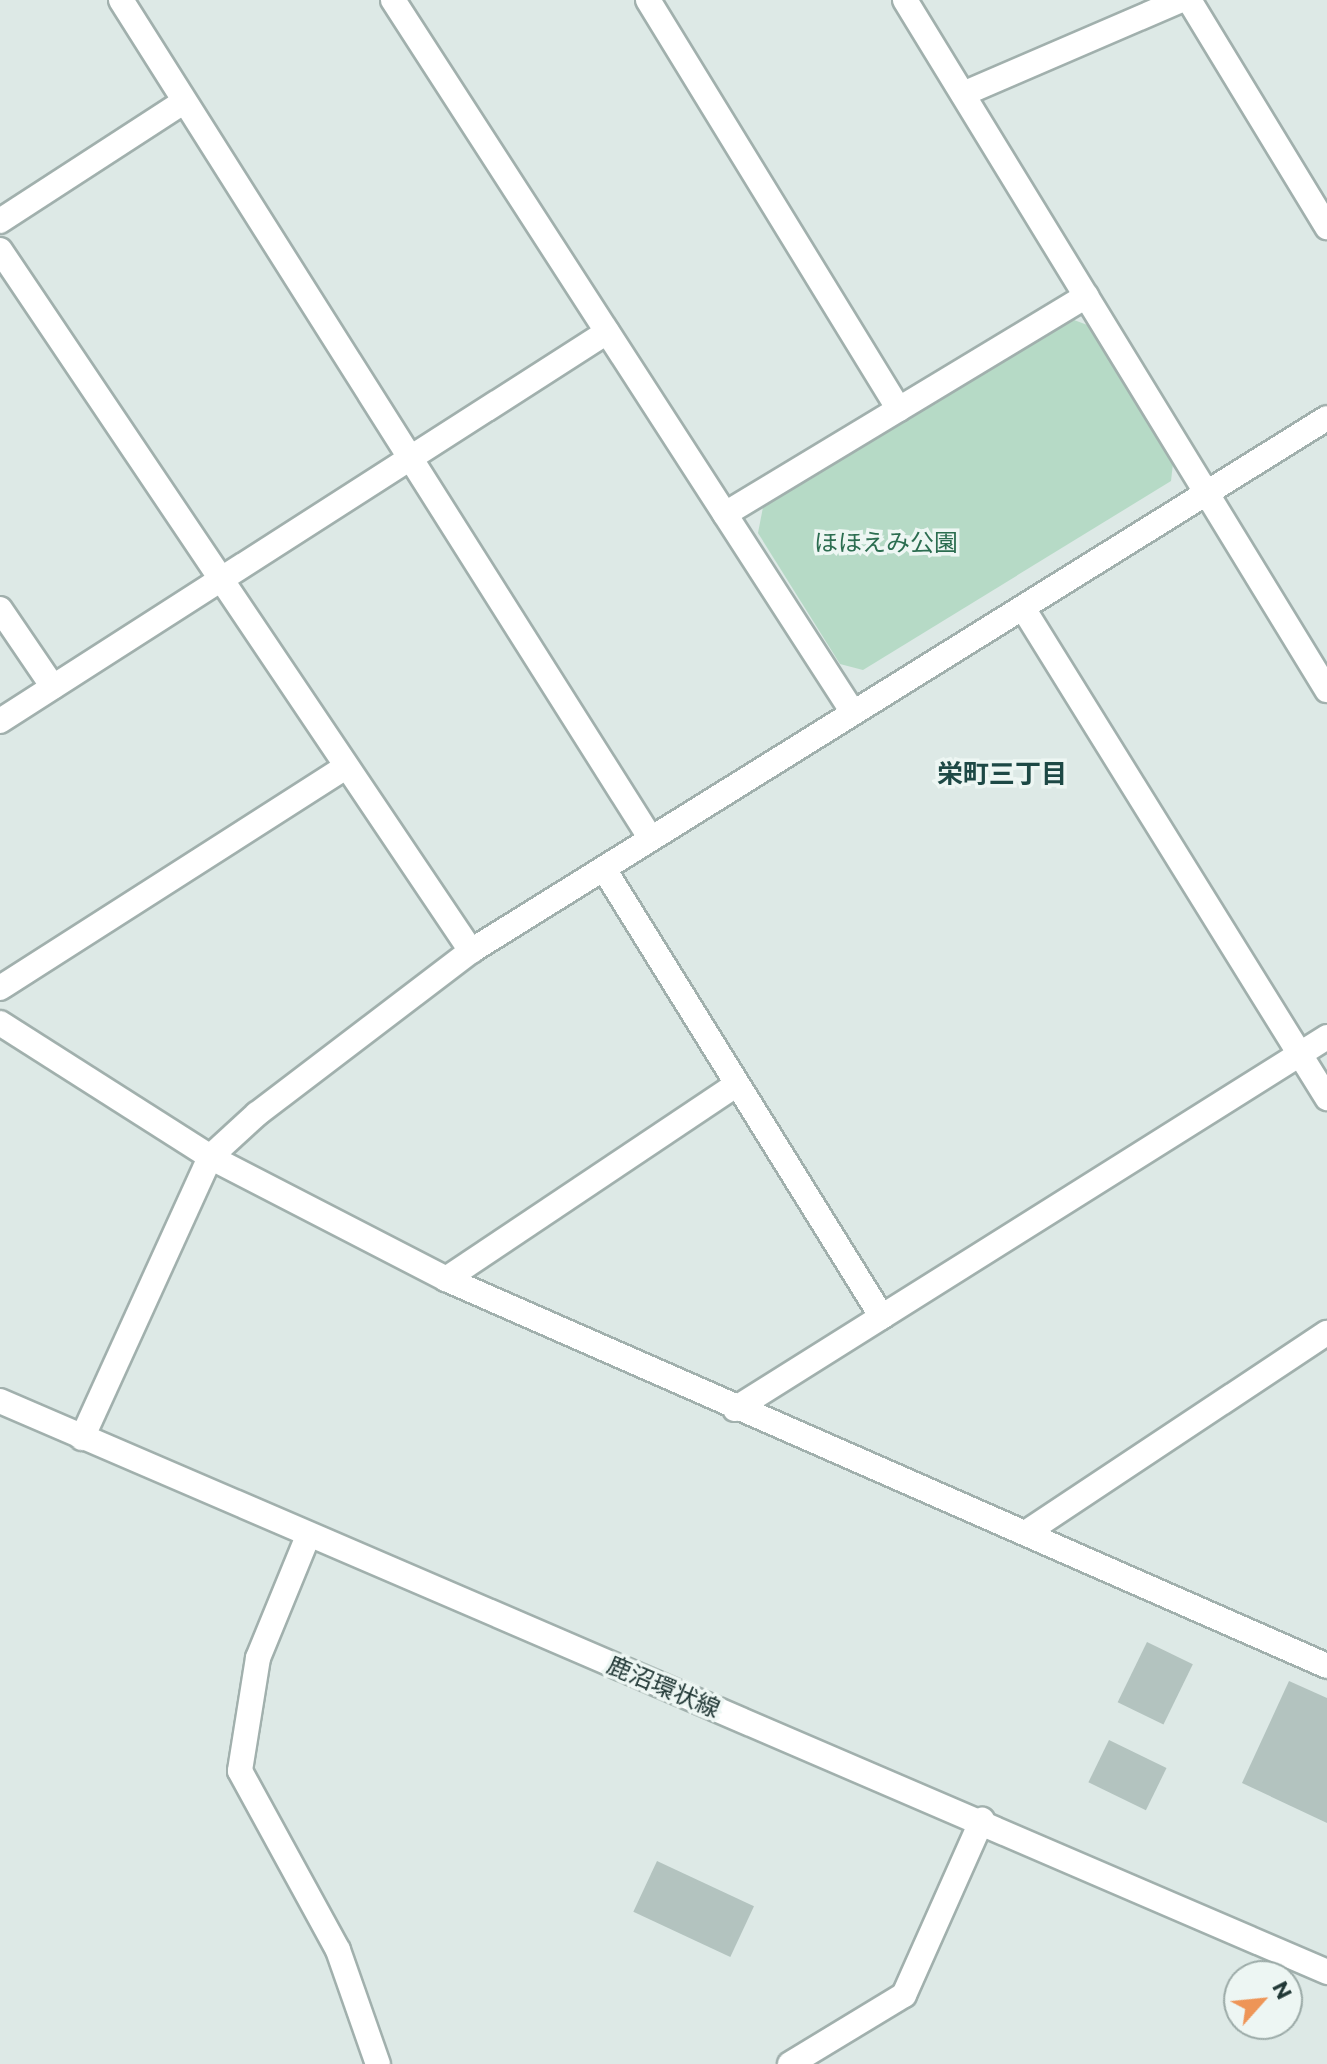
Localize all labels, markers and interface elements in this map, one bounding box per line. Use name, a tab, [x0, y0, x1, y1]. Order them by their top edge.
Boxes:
park label: ほほえみ公園	[814, 528, 958, 556]
district label: 栄町三丁目	[937, 757, 1067, 789]
street label: 鹿沼環状線	[603, 1649, 725, 1723]
north arrow	[1223, 1960, 1303, 2040]
text: N	[1267, 1976, 1299, 2003]

